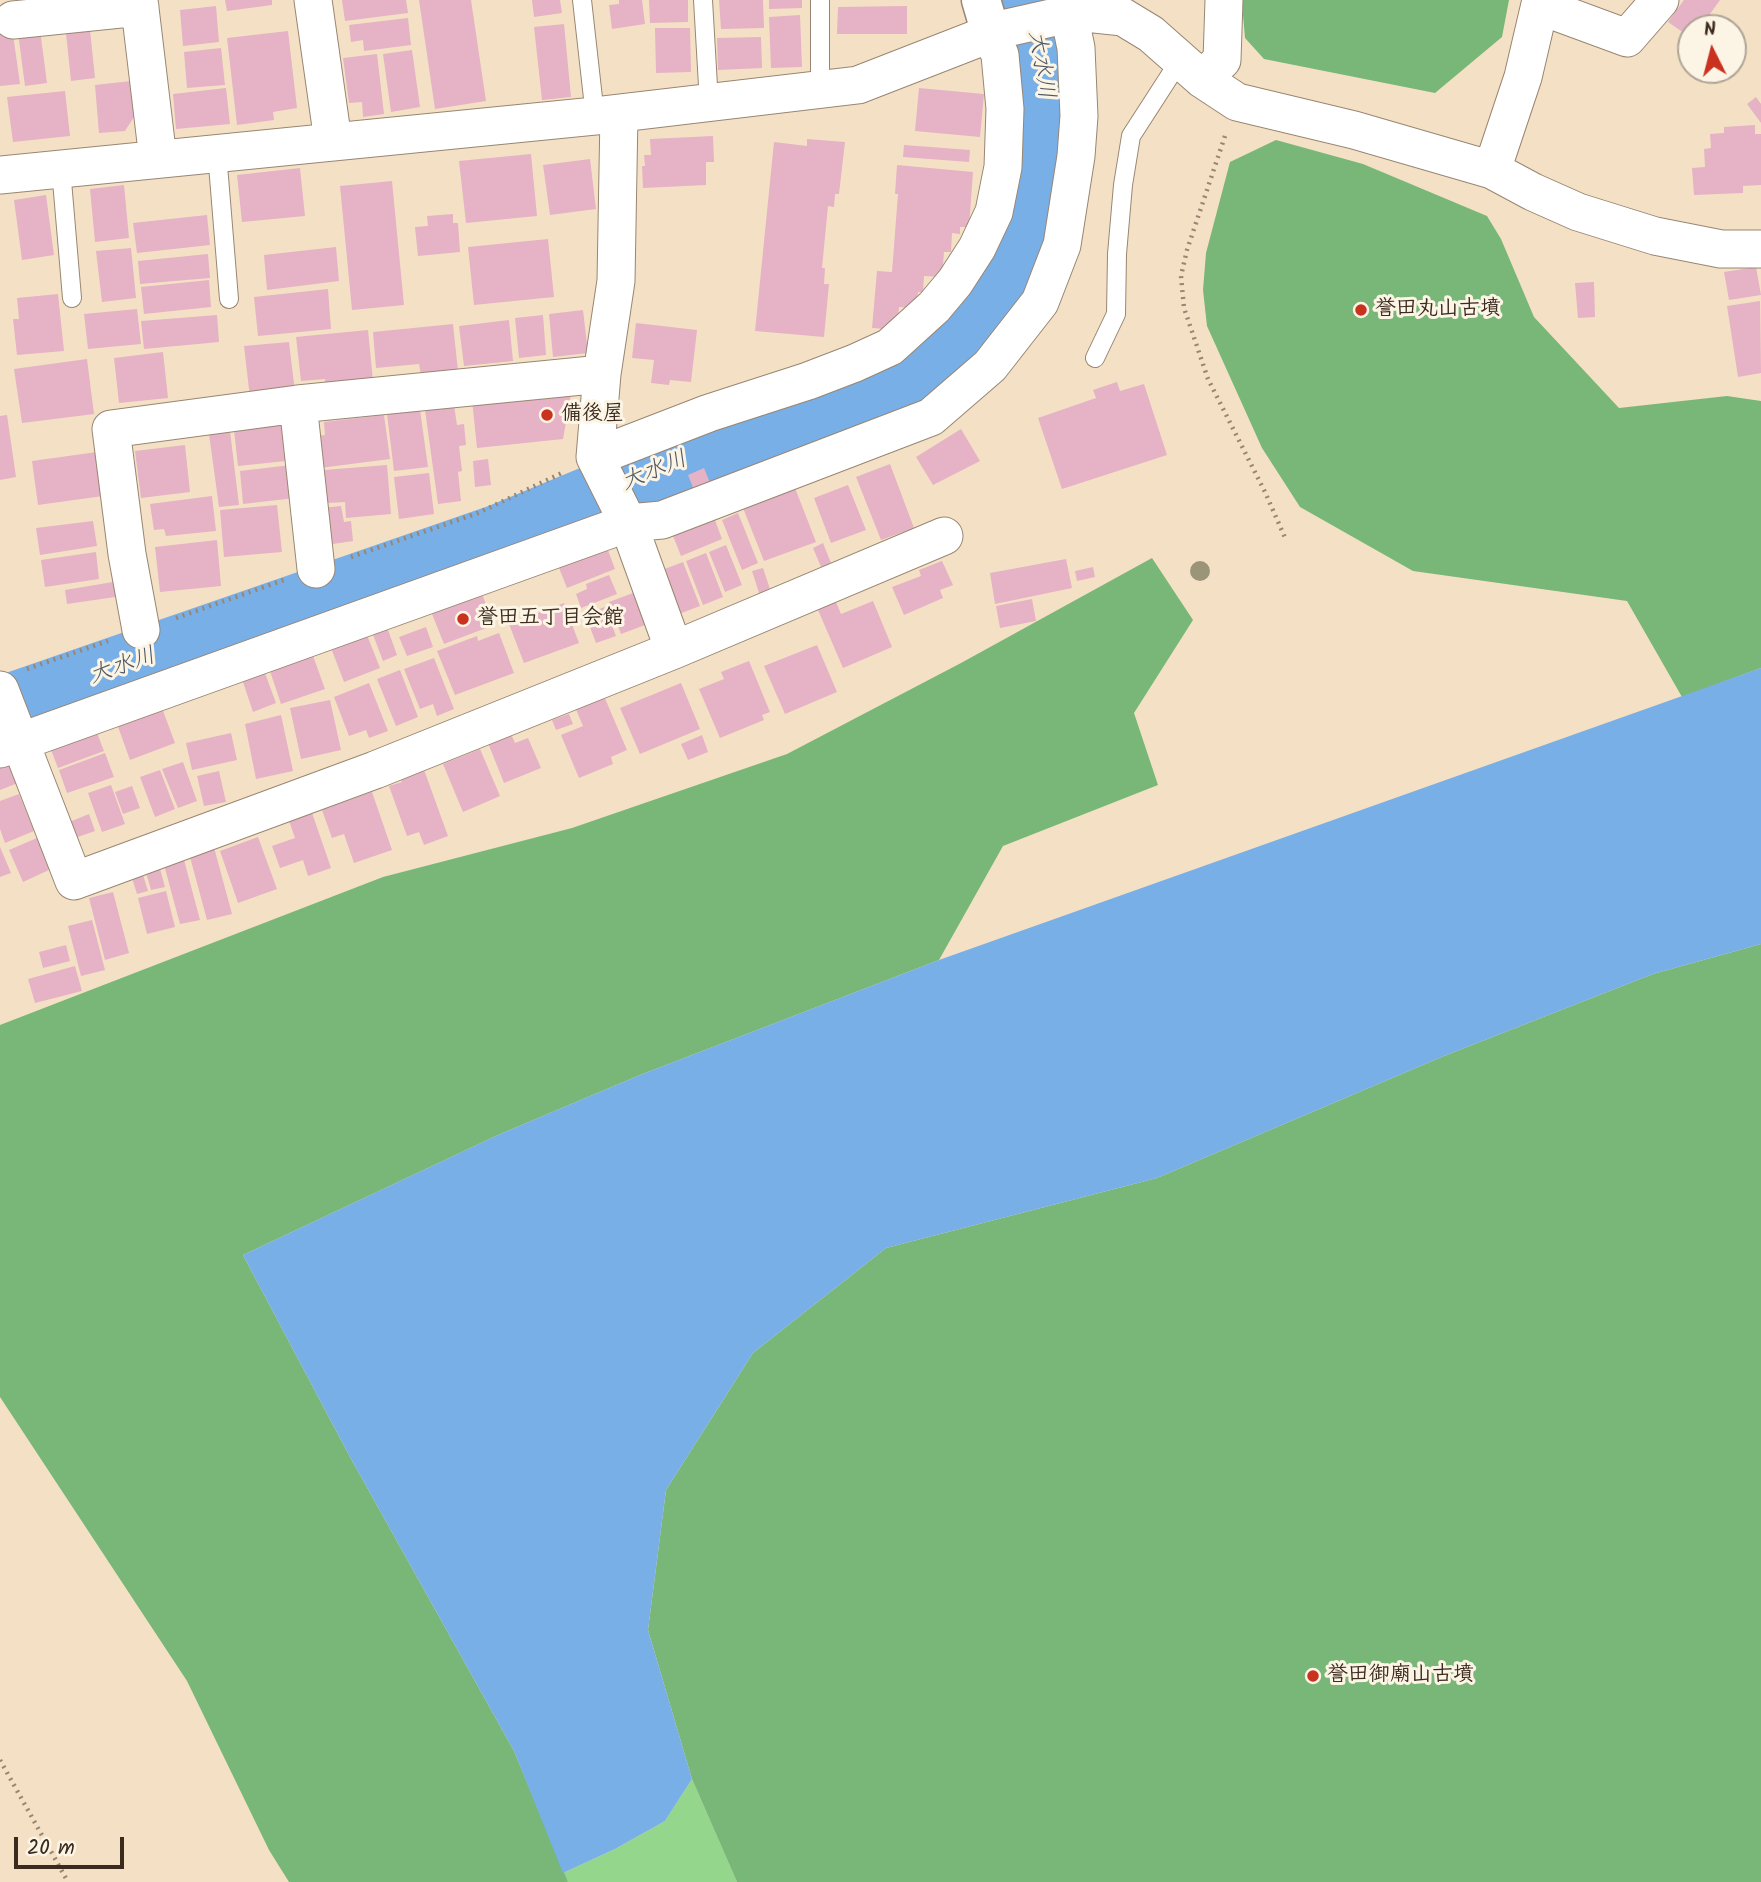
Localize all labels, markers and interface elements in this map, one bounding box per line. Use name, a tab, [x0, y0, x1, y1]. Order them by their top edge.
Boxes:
north arrow	[1677, 14, 1747, 84]
text: N	[1702, 15, 1718, 46]
water label: 大水川	[1020, 29, 1058, 101]
place label: 誉田丸山古墳	[1375, 297, 1501, 323]
marker: 誉田丸山古墳	[1353, 302, 1369, 318]
place label: 備後屋	[561, 402, 624, 428]
marker: 備後屋	[539, 407, 555, 423]
water label: 大水川	[618, 447, 692, 499]
place label: 誉田五丁目会館	[477, 606, 624, 632]
marker: 誉田五丁目会館	[455, 611, 471, 627]
water label: 大水川	[86, 644, 160, 692]
place label: 誉田御廟山古墳	[1327, 1663, 1474, 1689]
marker: 誉田御廟山古墳	[1305, 1668, 1321, 1684]
scale bar	[18, 1822, 128, 1866]
text: 20 m	[27, 1832, 75, 1865]

